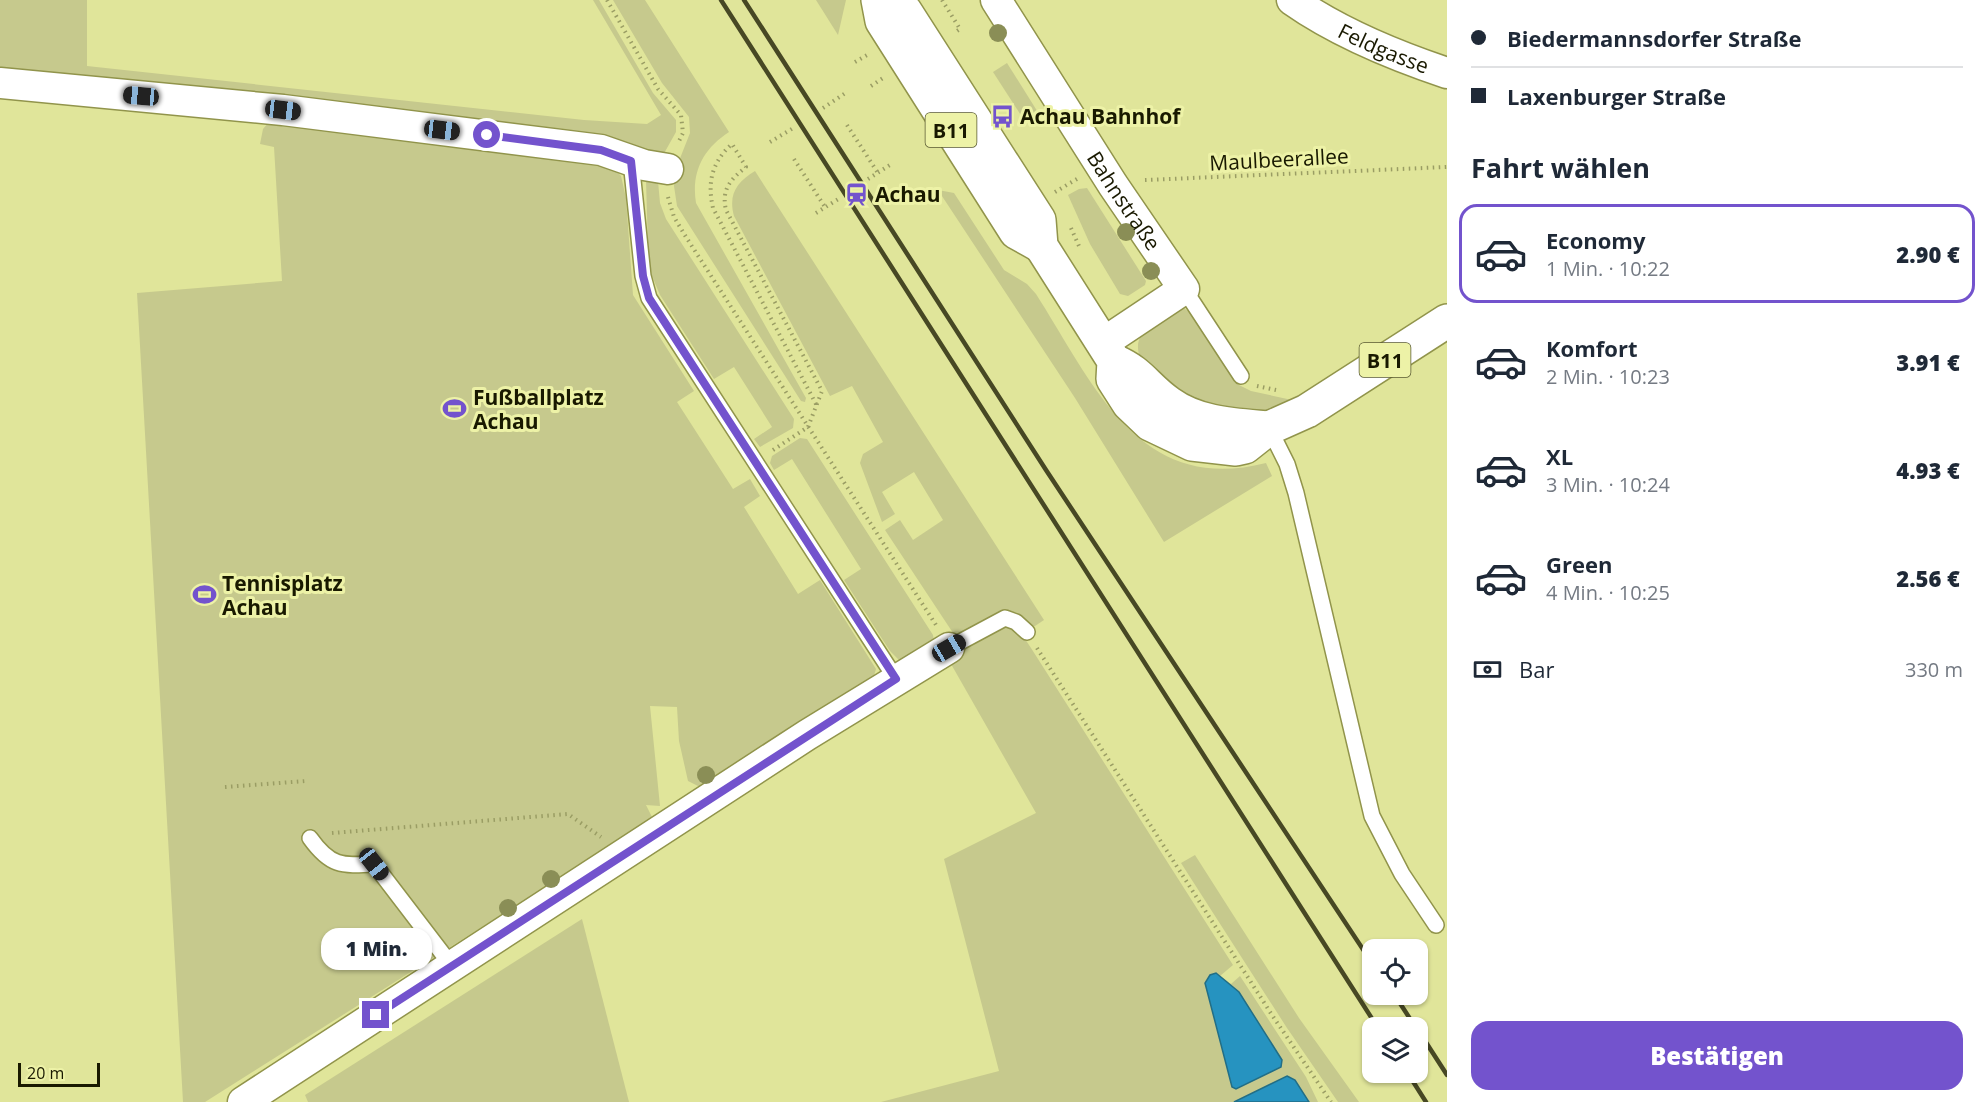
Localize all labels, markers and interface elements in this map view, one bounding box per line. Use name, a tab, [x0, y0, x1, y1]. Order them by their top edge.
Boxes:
street label: Feldgasse	[1334, 17, 1433, 80]
text: Biedermannsdorfer Straße	[1507, 23, 1802, 53]
text: Laxenburger Straße	[1507, 81, 1726, 111]
car	[122, 85, 160, 107]
car	[264, 99, 302, 121]
place label: Achau Bahnhof	[1020, 102, 1182, 130]
bus stop icon: Achau Bahnhof	[989, 103, 1015, 129]
road number: B11	[926, 113, 976, 147]
car	[423, 119, 461, 141]
route start	[473, 121, 500, 148]
street label: Maulbeerallee	[1209, 141, 1349, 177]
street label: Bahnstraße	[1081, 146, 1167, 256]
text: Fahrt wählen	[1471, 149, 1650, 186]
place label: Achau	[875, 180, 941, 208]
station icon: Achau	[844, 181, 870, 207]
text: Economy	[1546, 225, 1645, 255]
icon: car	[1474, 227, 1528, 281]
text: 2.90 €	[1896, 239, 1960, 269]
text: 1 Min. · 10:22	[1546, 255, 1670, 282]
text: Komfort	[1546, 333, 1638, 363]
icon: car	[1474, 335, 1528, 389]
road number: B11	[1360, 343, 1410, 377]
text: 3.91 €	[1896, 347, 1960, 377]
text: 2 Min. · 10:23	[1546, 363, 1670, 390]
place label: Fußballplatz Achau	[473, 383, 604, 435]
sports icon: Fußballplatz Achau	[442, 396, 468, 422]
text: XL	[1546, 441, 1573, 471]
icon: car	[1474, 443, 1528, 497]
text: 4.93 €	[1896, 455, 1960, 485]
text: 3 Min. · 10:24	[1546, 471, 1670, 498]
text: Green	[1546, 549, 1612, 579]
icon: car	[1474, 551, 1528, 605]
text: 2.56 €	[1896, 563, 1960, 593]
place label: Tennisplatz Achau	[222, 569, 343, 621]
text: 4 Min. · 10:25	[1546, 579, 1670, 606]
sports icon: Tennisplatz Achau	[191, 582, 217, 608]
car	[929, 631, 969, 665]
icon: cash	[1471, 653, 1504, 686]
text: Bar	[1519, 654, 1554, 684]
text: 330 m	[1905, 656, 1963, 683]
car	[356, 844, 392, 884]
callout: 1 Min.	[320, 928, 431, 970]
text: 1 Min.	[346, 935, 407, 962]
map controls	[1362, 939, 1428, 1083]
button: locate	[1362, 939, 1428, 1005]
route end	[362, 1001, 389, 1028]
button: layers	[1362, 1017, 1428, 1083]
button: Bestätigen	[1471, 1021, 1963, 1090]
scale bar	[18, 1060, 100, 1088]
text: 20 m	[27, 1062, 64, 1084]

